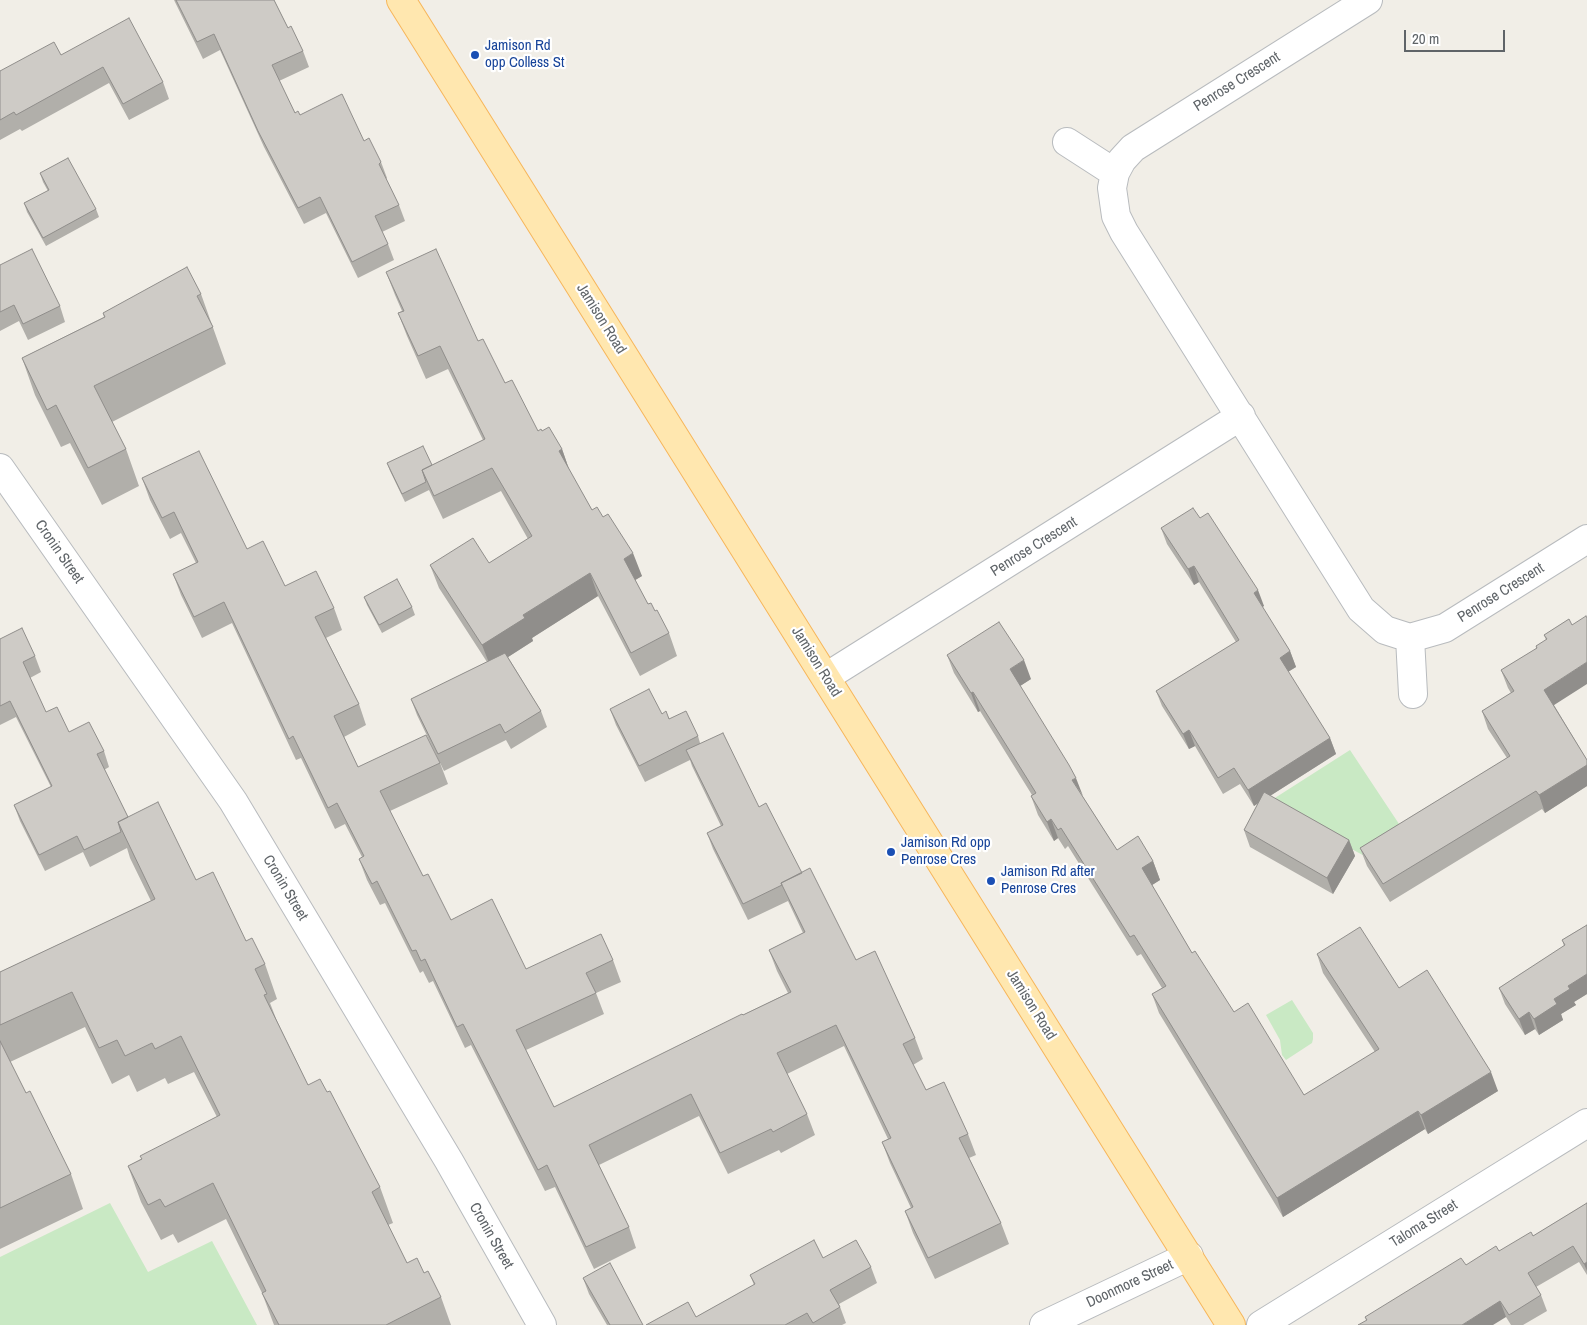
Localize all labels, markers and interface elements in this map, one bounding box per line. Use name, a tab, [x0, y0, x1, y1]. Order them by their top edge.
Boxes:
scale bar	[1407, 20, 1508, 52]
text: 20 m	[1412, 28, 1439, 49]
place label: Jamison Rd opp Colless St	[485, 37, 564, 72]
street label: Penrose Crescent	[1190, 48, 1284, 116]
marker: Jamison Rd opp Colless St	[469, 49, 481, 61]
street label: Jamison Road	[572, 281, 630, 357]
street label: Penrose Crescent	[987, 513, 1081, 581]
street label: Cronin Street	[31, 517, 87, 587]
street label: Penrose Crescent	[1454, 559, 1548, 627]
street label: Jamison Road	[787, 624, 845, 700]
place label: Jamison Rd opp Penrose Cres	[901, 834, 991, 869]
marker: Jamison Rd opp Penrose Cres	[885, 846, 897, 858]
street label: Cronin Street	[258, 852, 312, 924]
place label: Jamison Rd after Penrose Cres	[1001, 863, 1095, 898]
marker: Jamison Rd after Penrose Cres	[985, 875, 997, 887]
street label: Jamison Road	[1002, 967, 1060, 1043]
street label: Taloma Street	[1387, 1196, 1461, 1252]
street label: Cronin Street	[465, 1200, 517, 1272]
street label: Doonmore Street	[1084, 1256, 1176, 1312]

